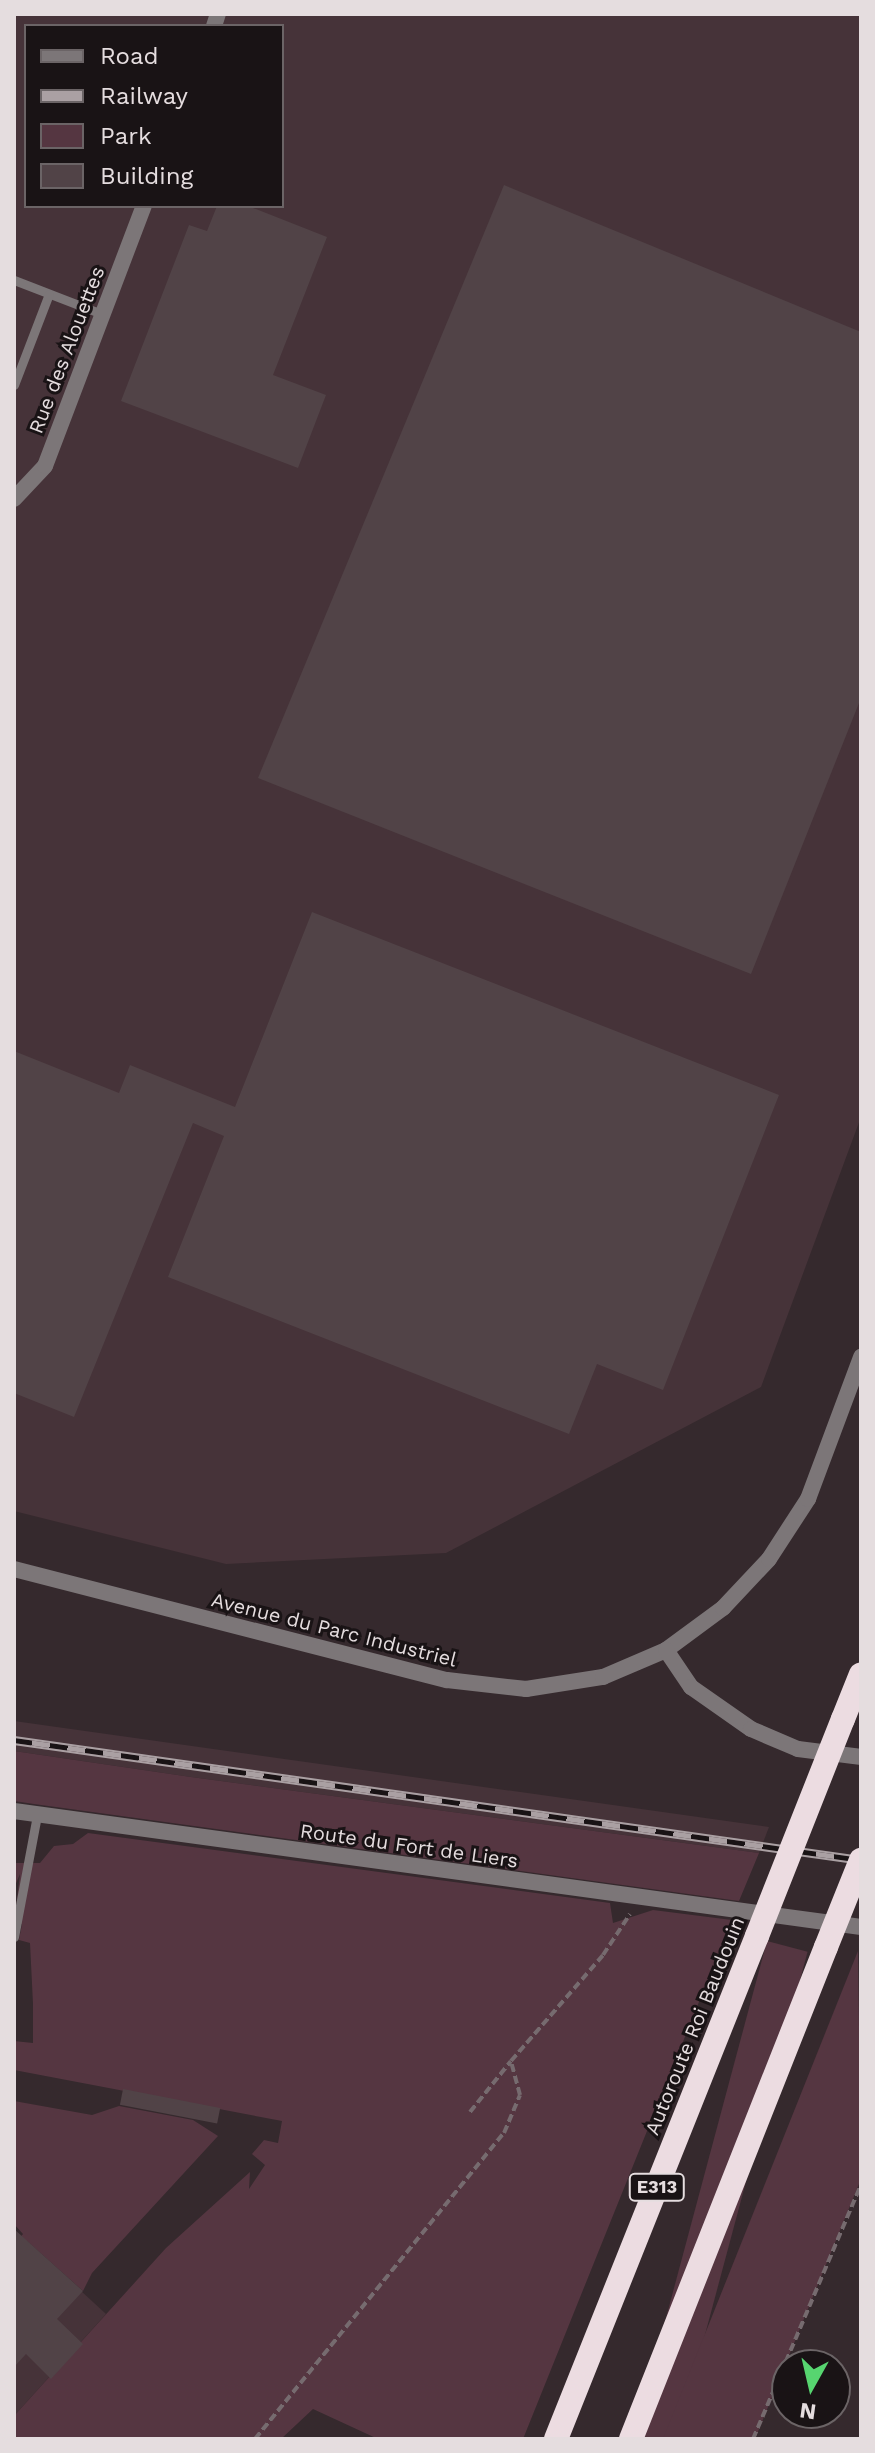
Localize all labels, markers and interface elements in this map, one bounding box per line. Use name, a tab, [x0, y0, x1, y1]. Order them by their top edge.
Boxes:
legend	[24, 24, 284, 208]
text: Road	[100, 42, 159, 70]
text: Railway	[100, 82, 188, 110]
text: Park	[100, 122, 152, 150]
text: Building	[100, 162, 193, 190]
street label: Rue des Alouettes	[24, 263, 110, 437]
street label: Avenue du Parc Industriel	[209, 1588, 459, 1672]
street label: Route du Fort de Liers	[299, 1819, 519, 1873]
street label: Autoroute Roi Baudouin	[640, 1913, 750, 2139]
road number: E313	[627, 2173, 687, 2201]
north arrow	[771, 2349, 851, 2429]
text: N	[798, 2398, 818, 2425]

